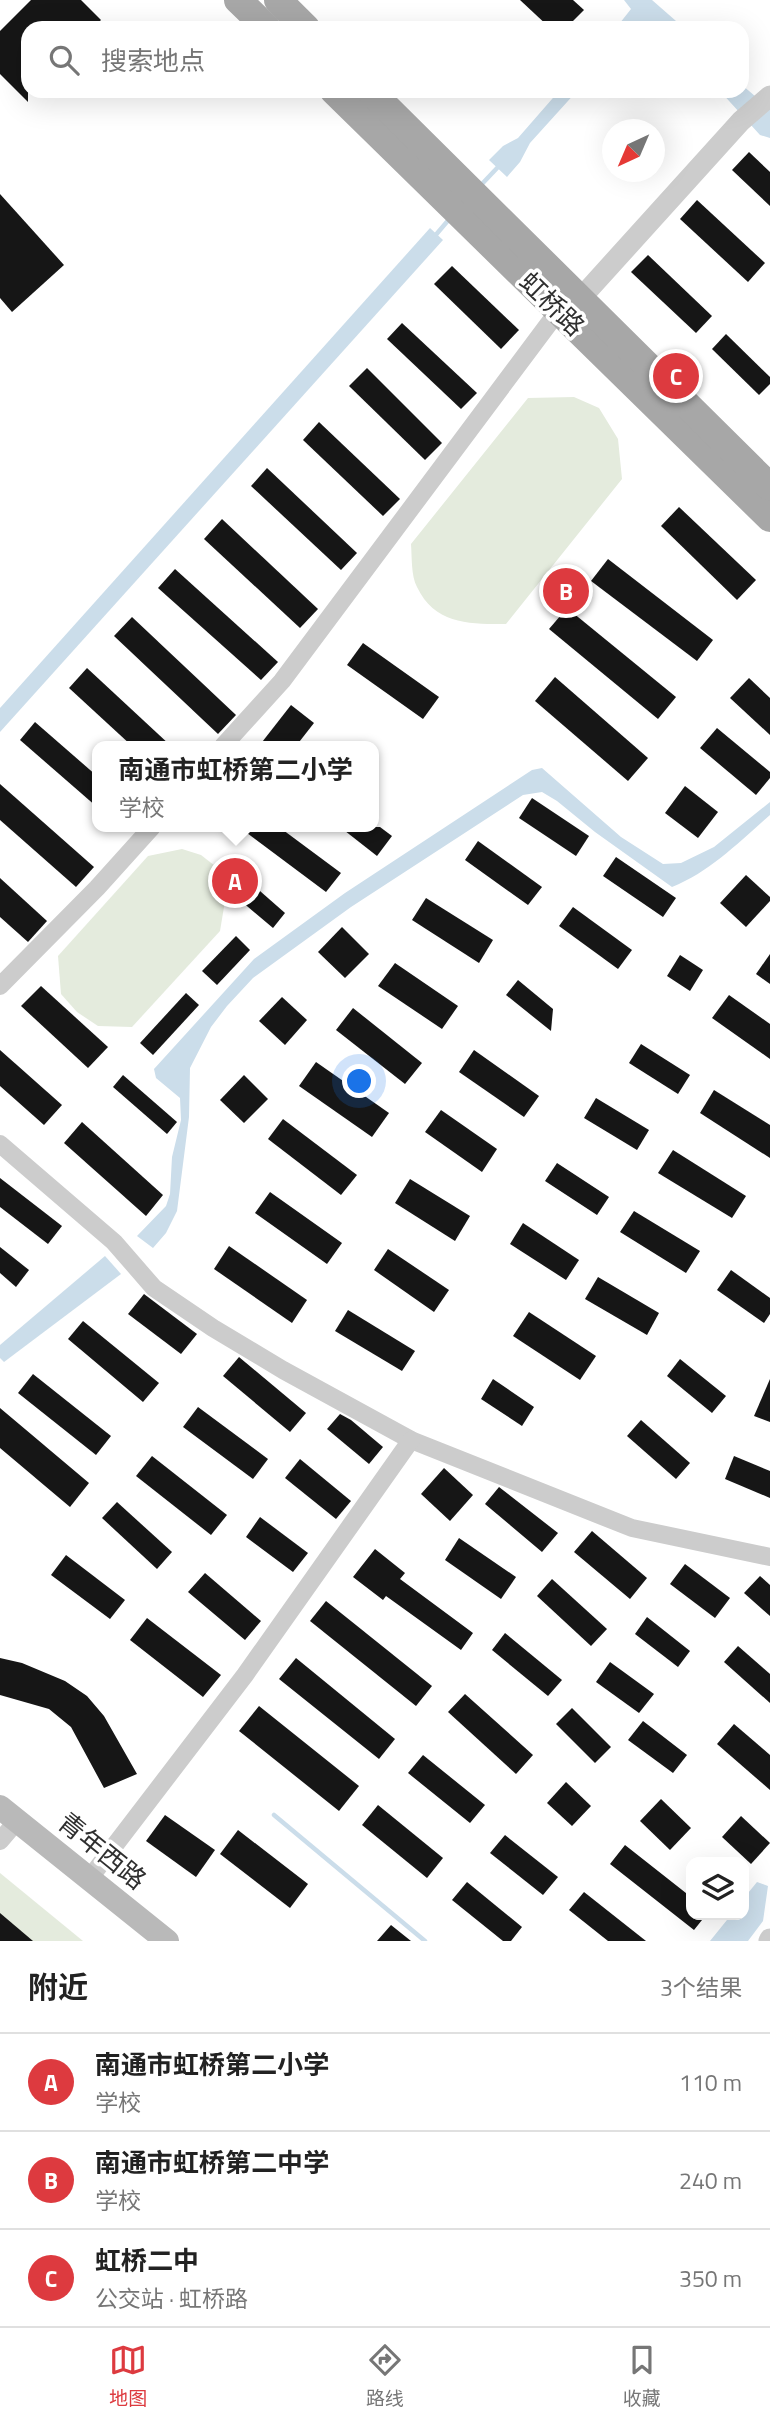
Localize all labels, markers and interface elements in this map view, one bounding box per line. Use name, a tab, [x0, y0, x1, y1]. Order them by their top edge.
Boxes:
search box	[21, 21, 749, 98]
icon: search	[45, 41, 83, 79]
text: 搜索地点	[101, 41, 205, 80]
north arrow	[602, 119, 665, 182]
street label: 虹桥路	[511, 263, 594, 345]
pin: C	[653, 350, 699, 402]
pin: B	[543, 565, 589, 617]
popup	[92, 741, 379, 832]
text: 南通市虹桥第二小学	[118, 750, 353, 789]
text: 学校	[118, 790, 164, 825]
pin: A	[212, 855, 258, 907]
your location	[342, 1064, 376, 1098]
street label: 青年西路	[50, 1803, 155, 1898]
map controls	[686, 1857, 749, 1920]
button: layers	[686, 1857, 749, 1920]
text: 附近	[28, 1964, 88, 2010]
text: 3个结果	[660, 1970, 742, 2005]
text: 南通市虹桥第二小学	[95, 2045, 329, 2084]
text: A	[44, 2065, 58, 2100]
text: 110 m	[679, 2065, 742, 2100]
text: 学校	[95, 2085, 141, 2120]
text: 南通市虹桥第二中学	[95, 2143, 329, 2182]
text: B	[44, 2163, 58, 2198]
text: 240 m	[679, 2163, 742, 2198]
text: 学校	[95, 2183, 141, 2218]
text: 虹桥二中	[95, 2241, 199, 2280]
text: C	[45, 2261, 57, 2296]
text: 350 m	[679, 2261, 742, 2296]
text: 公交站 · 虹桥路	[95, 2281, 248, 2316]
tab: 地图	[109, 2341, 147, 2412]
tab: 路线	[366, 2341, 404, 2412]
tab: 收藏	[623, 2341, 661, 2412]

